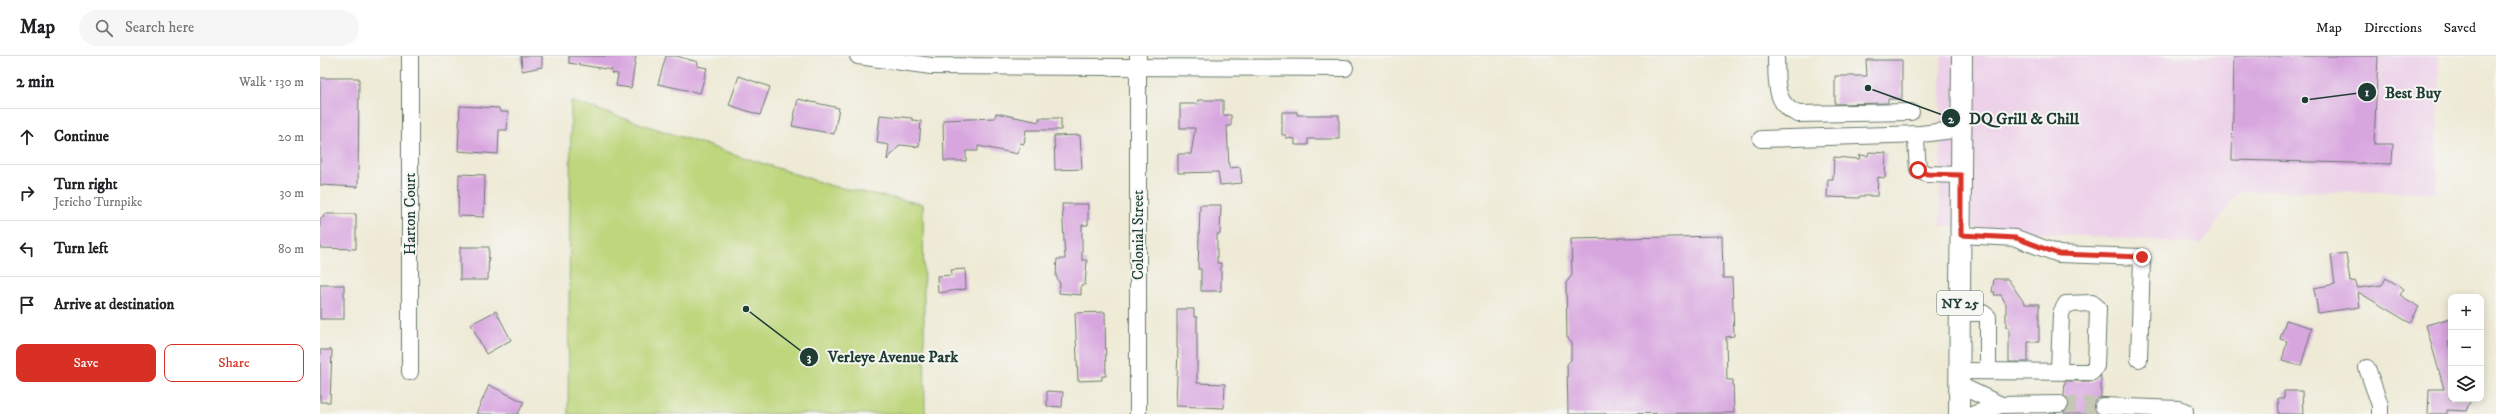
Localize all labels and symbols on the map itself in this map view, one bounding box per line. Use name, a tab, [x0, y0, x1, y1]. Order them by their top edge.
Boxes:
callout: Best Buy	[2357, 78, 2449, 106]
text: Best Buy	[2385, 83, 2441, 103]
text: 1	[2365, 85, 2370, 100]
callout: DQ Grill & Chill	[1941, 104, 2087, 132]
text: DQ Grill & Chill	[1969, 109, 2080, 129]
text: 2	[1948, 112, 1955, 127]
route start	[1909, 161, 1927, 179]
street label: Harton Court	[401, 173, 420, 255]
street label: Colonial Street	[1129, 190, 1148, 280]
route end	[2133, 248, 2151, 266]
road number: NY 25	[1937, 291, 1983, 315]
callout: Verleye Avenue Park	[799, 343, 966, 371]
text: Verleye Avenue Park	[827, 347, 959, 367]
text: 3	[807, 350, 812, 365]

